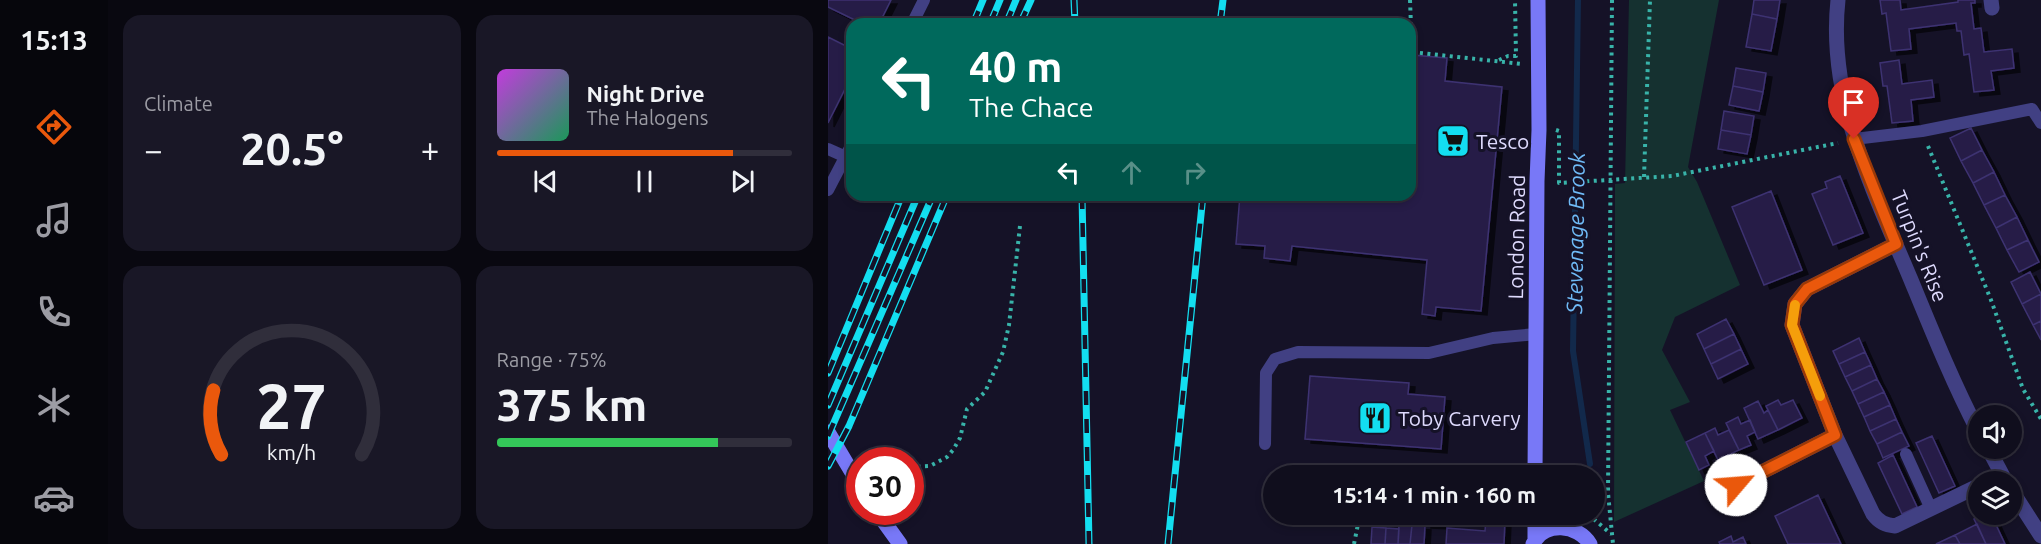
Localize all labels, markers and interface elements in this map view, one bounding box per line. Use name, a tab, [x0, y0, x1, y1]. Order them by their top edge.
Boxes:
text: 15:13	[20, 25, 88, 55]
icon: left	[870, 42, 948, 120]
text: 40 m	[969, 43, 1063, 90]
pin	[1828, 77, 1879, 139]
text: Night Drive	[587, 81, 705, 106]
icon: arrive	[1837, 86, 1870, 119]
text: Climate	[144, 92, 213, 115]
text: The Chace	[969, 92, 1094, 122]
icon: directions	[33, 106, 75, 148]
text: The Halogens	[587, 106, 708, 129]
text: 20.5°	[240, 123, 343, 174]
supermarket icon: Tesco	[1435, 123, 1471, 159]
place label: Tesco	[1476, 129, 1529, 153]
text: −	[144, 131, 163, 168]
text: +	[421, 131, 439, 168]
water label: Stevenage Brook	[1561, 151, 1589, 315]
icon: left	[1052, 156, 1085, 189]
icon: ahead	[1115, 156, 1148, 189]
icon: right	[1178, 156, 1211, 189]
icon: previous	[529, 165, 562, 198]
icon: pause	[628, 165, 661, 198]
icon: next	[726, 165, 759, 198]
street label: London Road	[1503, 174, 1529, 300]
street label: Turpin's Rise	[1887, 187, 1953, 305]
icon: music	[33, 199, 75, 241]
icon: phone	[33, 291, 75, 333]
text: Range · 75%	[497, 348, 607, 371]
text: 27	[257, 371, 327, 441]
text: 375 km	[497, 379, 647, 430]
icon: climate	[33, 384, 75, 426]
restaurant icon: Toby Carvery	[1357, 400, 1393, 436]
map controls	[1968, 405, 2022, 525]
button: sound	[1968, 405, 2022, 459]
place label: Toby Carvery	[1398, 406, 1521, 430]
text: km/h	[267, 440, 316, 464]
speed limit sign: 30	[846, 447, 924, 525]
position arrow	[1704, 453, 1768, 517]
button: layers	[1968, 471, 2022, 525]
icon: car	[33, 477, 75, 519]
text: 15:14 · 1 min · 160 m	[1332, 482, 1536, 507]

